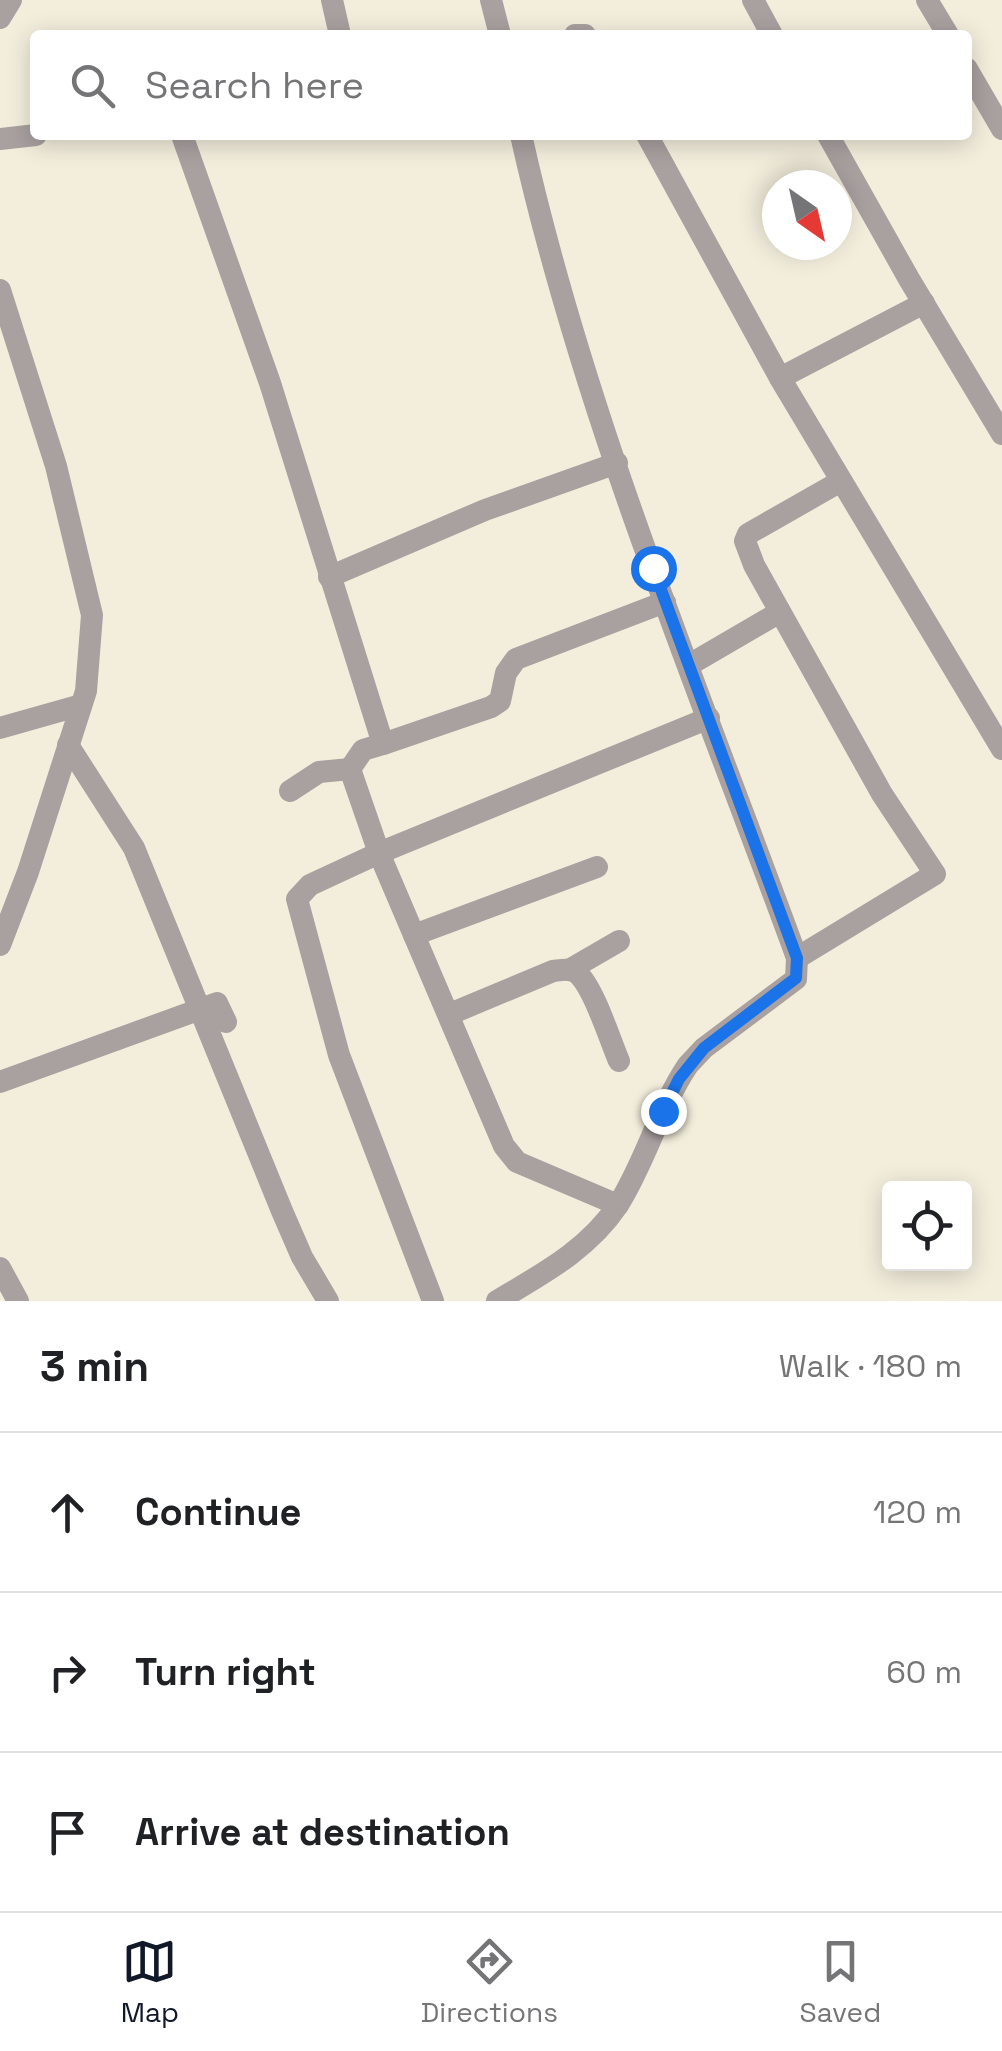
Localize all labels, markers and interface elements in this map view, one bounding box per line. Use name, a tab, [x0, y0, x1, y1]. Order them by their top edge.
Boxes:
search box	[30, 30, 972, 140]
icon: search	[65, 58, 120, 113]
text: Search here	[145, 61, 364, 109]
north arrow	[762, 170, 852, 260]
route start	[631, 546, 677, 592]
route end	[641, 1089, 687, 1135]
map controls	[882, 1181, 972, 1271]
button: locate	[882, 1181, 972, 1271]
text: 3 min	[40, 1340, 149, 1393]
text: Walk · 180 m	[779, 1346, 962, 1386]
icon: ahead	[40, 1485, 95, 1540]
text: Continue	[135, 1488, 301, 1536]
text: 120 m	[873, 1492, 962, 1532]
icon: right	[40, 1645, 95, 1700]
text: Turn right	[135, 1648, 316, 1696]
text: 60 m	[886, 1652, 962, 1692]
icon: arrive	[40, 1805, 95, 1860]
text: Arrive at destination	[135, 1808, 510, 1856]
tab: Map	[121, 1934, 179, 2030]
tab: Directions	[421, 1934, 558, 2030]
tab: Saved	[800, 1934, 881, 2030]

